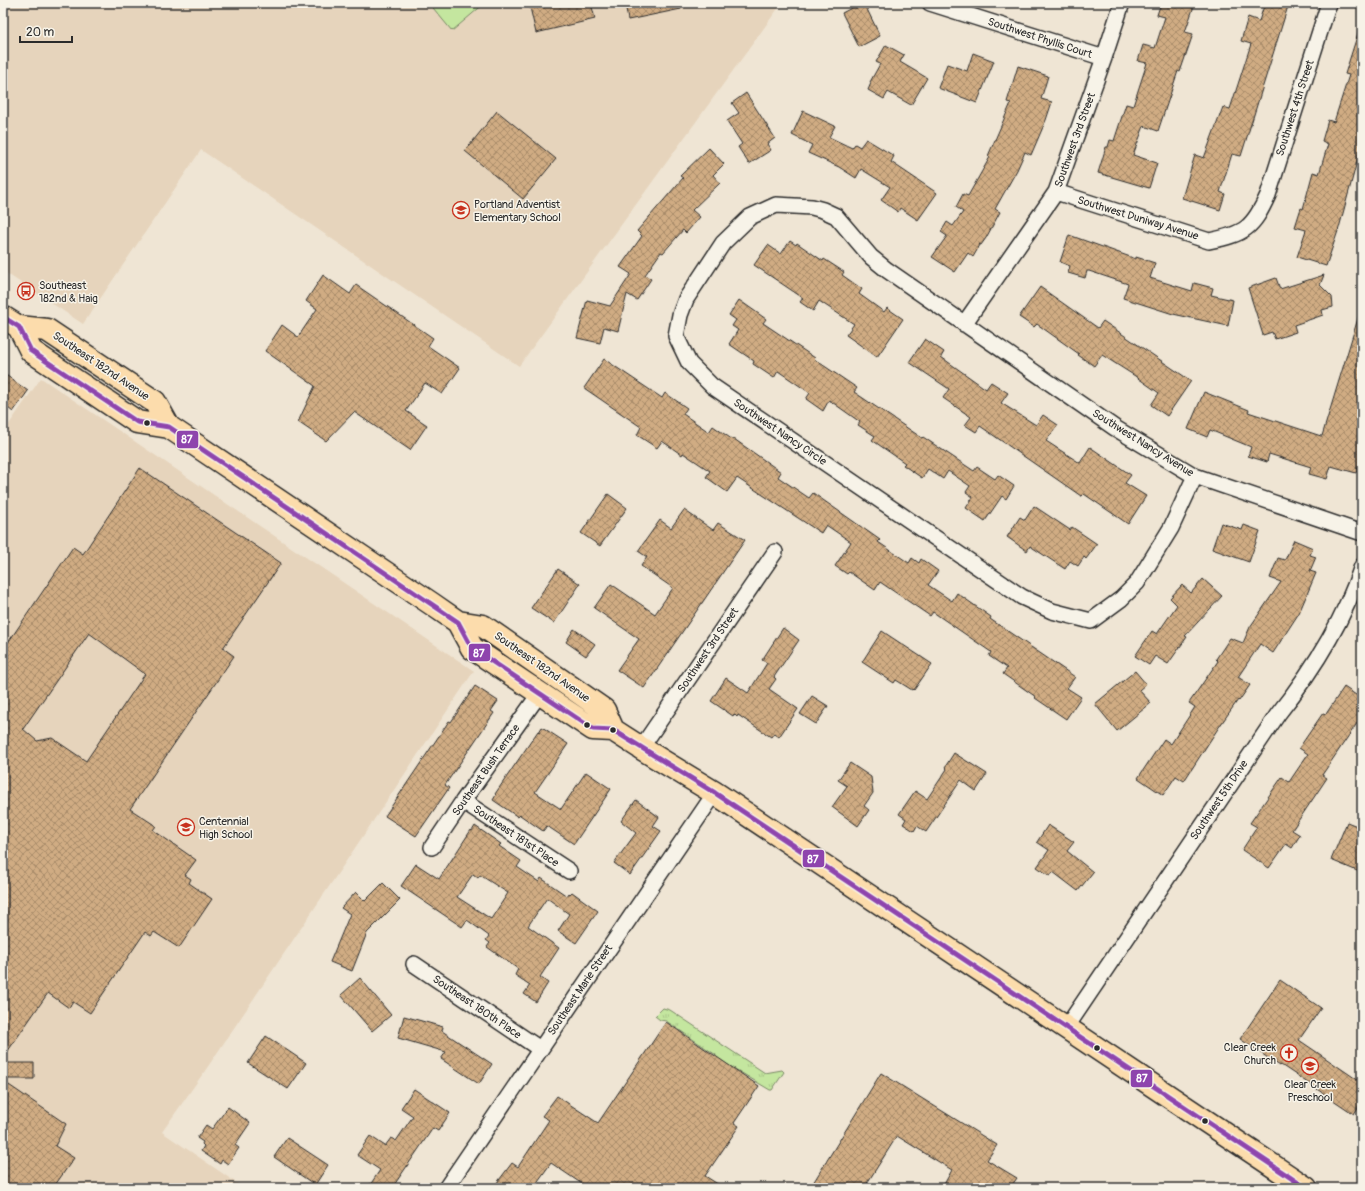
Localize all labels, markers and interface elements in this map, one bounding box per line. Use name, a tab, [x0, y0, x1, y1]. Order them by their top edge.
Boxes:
street label: Southwest Phyllis Court	[986, 15, 1094, 61]
scale bar	[20, 18, 72, 44]
text: 20 m	[26, 25, 55, 40]
street label: Southwest 4th Street	[1273, 58, 1317, 158]
street label: Southwest 3rd Street	[1052, 91, 1098, 189]
street label: Southwest Duniway Avenue	[1076, 193, 1201, 243]
place label: Portland Adventist Elementary School	[474, 198, 561, 224]
school or university icon: Portland Adventist Elementary School	[451, 200, 471, 220]
place label: Southeast 182nd & Haig	[39, 279, 98, 305]
bus stop icon: Southeast 182nd & Haig	[16, 281, 36, 301]
street label: Southeast 182nd Avenue	[50, 329, 152, 403]
street label: Southwest Nancy Circle	[731, 396, 829, 468]
street label: Southwest Nancy Avenue	[1090, 406, 1197, 480]
unlabelled marker	[142, 418, 152, 428]
line badge: 87	[176, 430, 199, 449]
text: 87	[181, 433, 193, 446]
street label: Southwest 3rd Street	[675, 605, 742, 695]
street label: Southeast 182nd Avenue	[492, 629, 593, 705]
line badge: 87	[468, 643, 491, 662]
text: 87	[473, 647, 485, 660]
unlabelled marker	[582, 720, 592, 730]
street label: Southeast Bush Terrace	[449, 721, 523, 818]
unlabelled marker	[608, 725, 618, 735]
street label: Southwest 5th Drive	[1187, 757, 1251, 842]
street label: Southeast 181st Place	[471, 803, 562, 870]
place label: Centennial High School	[199, 815, 253, 841]
school or university icon: Centennial High School	[176, 817, 196, 837]
line badge: 87	[802, 849, 825, 868]
text: 87	[807, 853, 819, 866]
street label: Southeast Marie Street	[545, 942, 615, 1038]
street label: Southeast 180th Place	[430, 973, 524, 1042]
place label: Clear Creek Church	[1224, 1041, 1276, 1067]
unlabelled marker	[1092, 1043, 1102, 1053]
church icon: Clear Creek Church	[1279, 1043, 1299, 1063]
school or university icon: Clear Creek Preschool	[1300, 1056, 1320, 1076]
line badge: 87	[1130, 1069, 1153, 1088]
text: 87	[1136, 1072, 1148, 1085]
place label: Clear Creek Preschool	[1284, 1078, 1337, 1104]
unlabelled marker	[1200, 1116, 1210, 1126]

